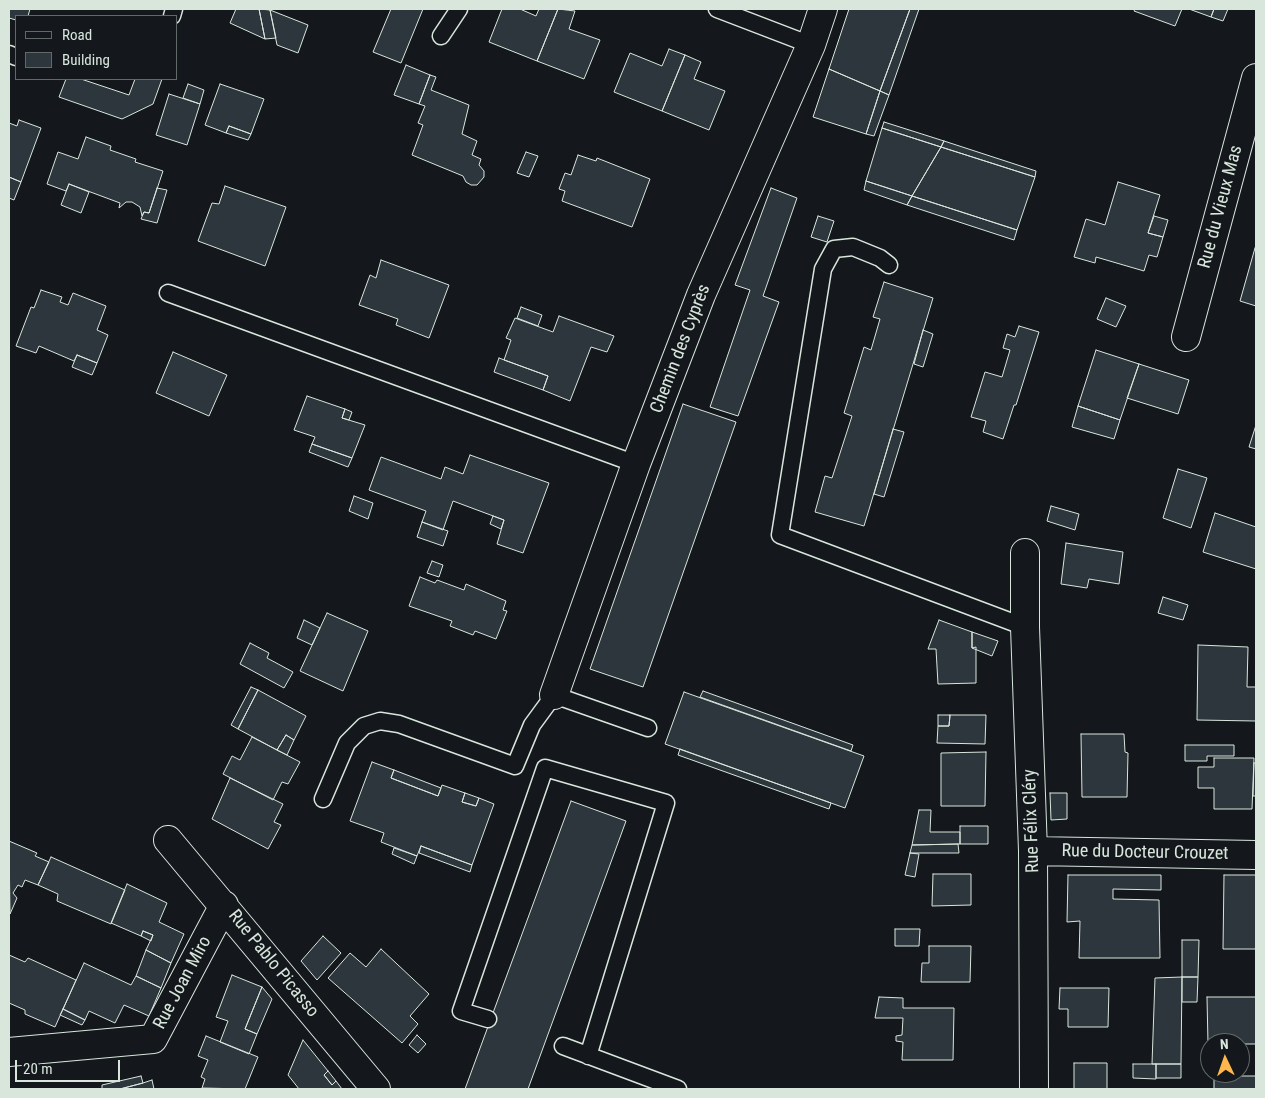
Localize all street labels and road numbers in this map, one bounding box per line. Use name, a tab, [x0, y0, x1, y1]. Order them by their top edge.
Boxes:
street label: Rue du Vieux Mas	[1194, 143, 1248, 271]
street label: Chemin des Cyprès	[647, 282, 715, 416]
street label: Rue Félix Cléry	[1019, 769, 1045, 873]
street label: Rue du Docteur Crouzet	[1061, 841, 1229, 865]
street label: Rue Pablo Picasso	[223, 906, 323, 1022]
street label: Rue Joan Miro	[149, 933, 217, 1033]

